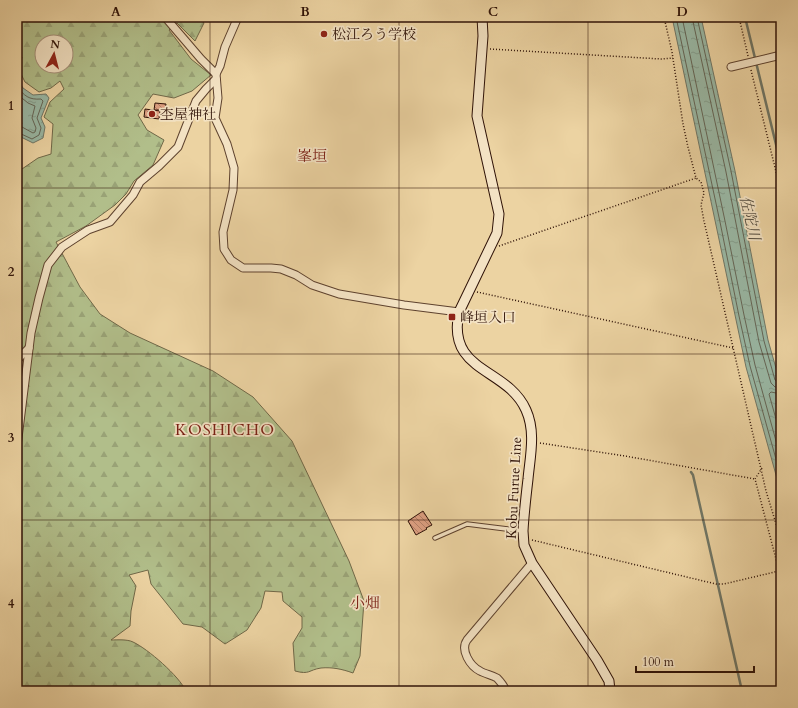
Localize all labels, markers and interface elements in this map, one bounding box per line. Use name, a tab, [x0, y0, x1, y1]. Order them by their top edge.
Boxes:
text: A	[111, 3, 121, 21]
text: B	[300, 3, 310, 21]
text: C	[488, 3, 498, 21]
text: D	[676, 3, 688, 21]
place label: 松江ろう学校	[332, 25, 416, 44]
marker: 松江ろう学校	[319, 29, 329, 39]
north arrow	[34, 34, 74, 74]
text: N	[50, 37, 61, 53]
text: 1	[8, 97, 14, 115]
place label: 杢屋神社	[160, 105, 216, 124]
marker: 杢屋神社	[147, 109, 157, 119]
district label: 峯垣	[297, 146, 327, 166]
water label: 佐陀川	[735, 194, 765, 244]
text: 2	[8, 263, 15, 281]
place label: 峰垣入口	[460, 308, 516, 327]
marker: 峰垣入口	[447, 312, 457, 322]
district label: KOSHICHO	[175, 419, 275, 441]
text: 3	[8, 429, 15, 447]
street label: Kobu Furue Line	[502, 436, 526, 540]
district label: 小畑	[350, 593, 380, 613]
text: 4	[8, 595, 15, 613]
scale bar	[636, 648, 754, 674]
text: 100 m	[642, 654, 675, 670]

